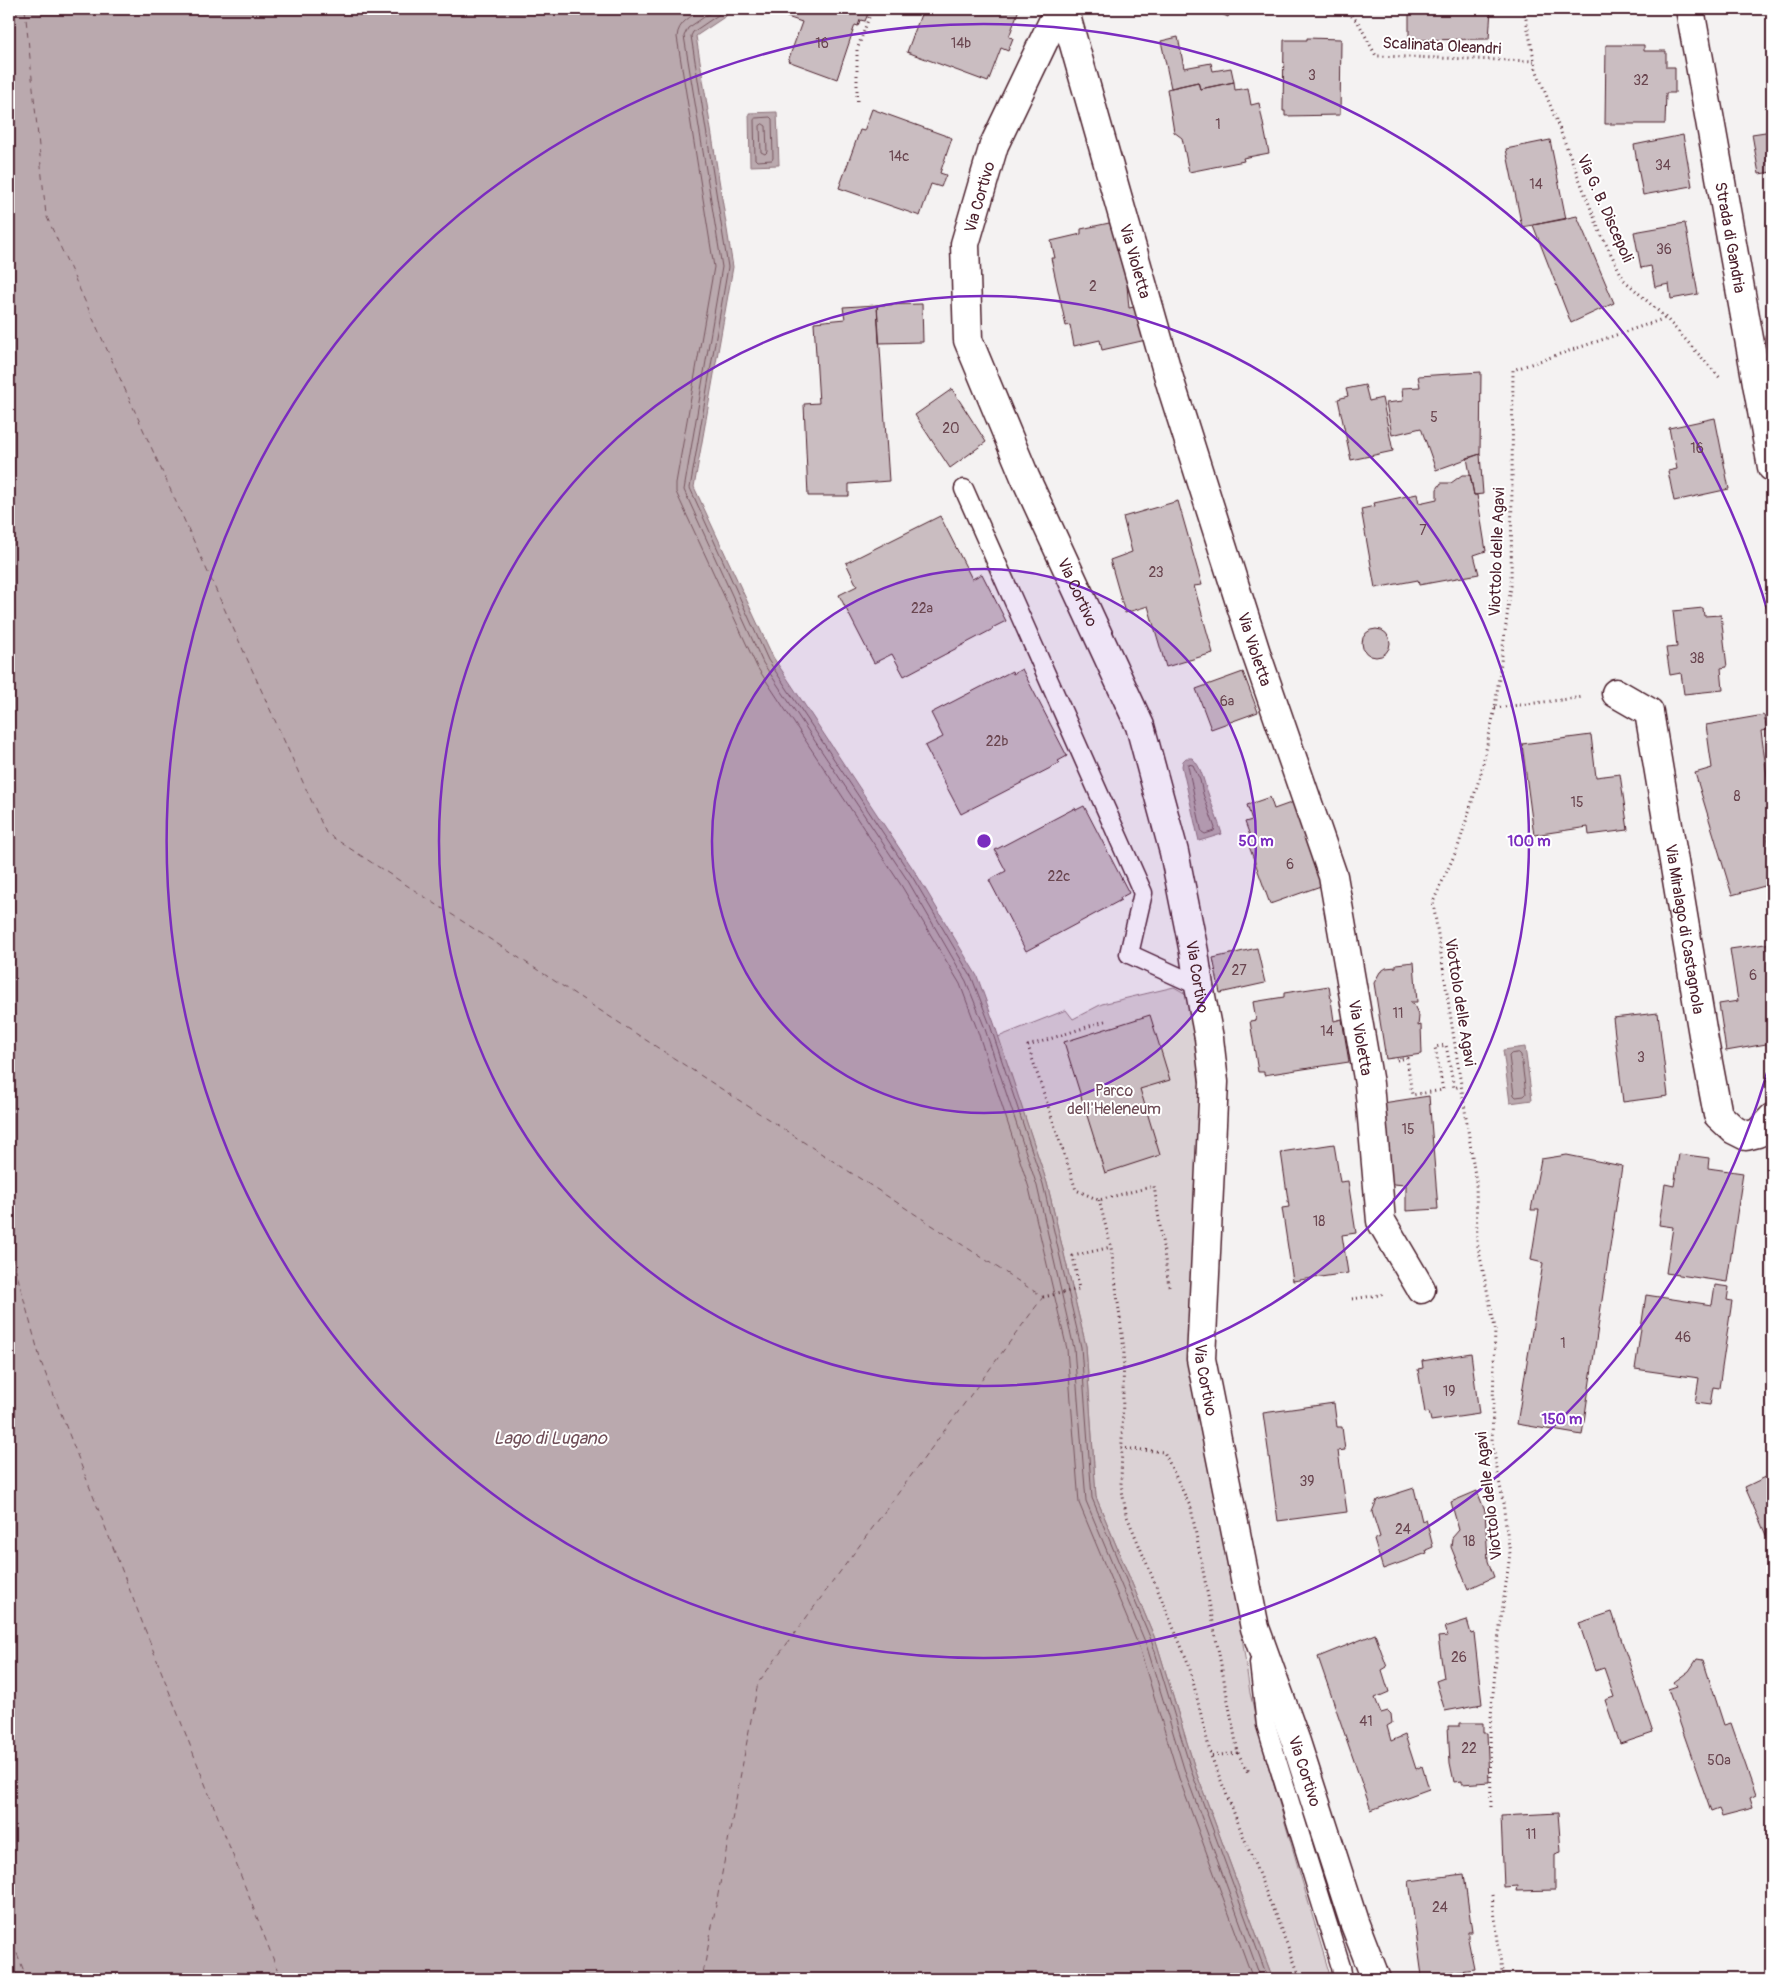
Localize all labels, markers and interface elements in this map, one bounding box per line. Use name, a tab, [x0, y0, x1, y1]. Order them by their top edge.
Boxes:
street label: Scalinata Oleandri	[1382, 33, 1502, 59]
house number: 16	[815, 35, 829, 52]
house number: 14b	[951, 35, 971, 52]
house number: 3	[1308, 67, 1316, 84]
house number: 32	[1633, 72, 1649, 89]
house number: 1	[1215, 116, 1221, 133]
house number: 14c	[889, 148, 909, 165]
street label: Via G. B. Discepoli	[1572, 151, 1638, 266]
house number: 34	[1655, 157, 1671, 174]
street label: Via Cortivo	[960, 159, 1000, 235]
house number: 14	[1529, 176, 1543, 193]
street label: Strada di Gandria	[1710, 180, 1750, 295]
street label: Via Violetta	[1115, 222, 1155, 301]
house number: 36	[1656, 241, 1672, 258]
house number: 2	[1089, 278, 1097, 295]
house number: 5	[1430, 409, 1438, 426]
house number: 20	[942, 420, 960, 437]
house number: 16	[1690, 440, 1704, 457]
street label: Viottolo delle Agavi	[1485, 487, 1509, 617]
house number: 7	[1419, 522, 1427, 539]
street label: Via Cortivo	[1053, 555, 1102, 630]
house number: 23	[1148, 564, 1164, 581]
house number: 22a	[911, 600, 933, 617]
street label: Via Violetta	[1233, 610, 1276, 689]
house number: 38	[1690, 650, 1704, 667]
house number: 6a	[1220, 693, 1234, 710]
house number: 22b	[986, 733, 1008, 750]
house number: 8	[1733, 788, 1741, 805]
house number: 15	[1570, 794, 1584, 811]
centre of rings	[975, 832, 993, 850]
text: 50 m	[1239, 832, 1273, 851]
text: 100 m	[1508, 832, 1550, 851]
street label: Via Miralago di Castagnola	[1660, 842, 1708, 1016]
house number: 6	[1286, 856, 1294, 873]
house number: 22c	[1048, 868, 1070, 885]
street label: Viottolo delle Agavi	[1440, 937, 1480, 1068]
street label: Via Cortivo	[1181, 939, 1213, 1015]
house number: 27	[1231, 962, 1247, 979]
house number: 6	[1749, 967, 1757, 984]
street label: Via Violetta	[1344, 998, 1376, 1077]
house number: 11	[1393, 1005, 1403, 1022]
house number: 14	[1320, 1023, 1334, 1040]
house number: 3	[1637, 1049, 1645, 1066]
park label: Parco dell'Heleneum	[1067, 1081, 1161, 1119]
house number: 15	[1401, 1121, 1415, 1138]
house number: 18	[1313, 1213, 1325, 1230]
house number: 46	[1675, 1329, 1691, 1346]
house number: 1	[1560, 1335, 1566, 1352]
street label: Via Cortivo	[1190, 1343, 1221, 1418]
house number: 19	[1443, 1383, 1455, 1400]
text: 150 m	[1542, 1410, 1582, 1429]
water label: Lago di Lugano	[493, 1427, 608, 1450]
street label: Viottolo delle Agavi	[1471, 1430, 1507, 1561]
house number: 39	[1299, 1473, 1315, 1490]
house number: 24	[1395, 1521, 1411, 1538]
house number: 18	[1463, 1533, 1475, 1550]
house number: 26	[1451, 1649, 1467, 1666]
house number: 41	[1359, 1713, 1373, 1730]
street label: Via Cortivo	[1284, 1733, 1325, 1810]
house number: 22	[1461, 1740, 1477, 1757]
house number: 50a	[1707, 1752, 1731, 1769]
house number: 11	[1526, 1826, 1536, 1843]
house number: 24	[1432, 1899, 1448, 1916]

